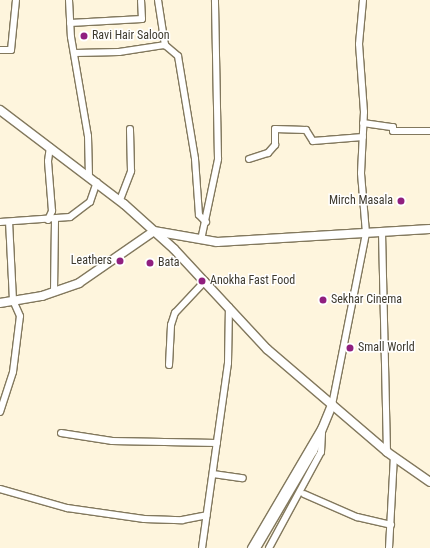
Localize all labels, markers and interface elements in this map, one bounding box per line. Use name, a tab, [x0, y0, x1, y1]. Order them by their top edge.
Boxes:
place label: Ravi Hair Saloon	[92, 29, 170, 43]
marker: Ravi Hair Saloon	[79, 31, 89, 41]
place label: Mirch Masala	[329, 194, 393, 208]
marker: Mirch Masala	[396, 196, 406, 206]
place label: Leathers	[71, 254, 112, 268]
marker: Leathers	[115, 256, 125, 266]
place label: Bata	[158, 256, 180, 270]
marker: Bata	[145, 258, 155, 268]
place label: Anokha Fast Food	[210, 274, 295, 288]
marker: Anokha Fast Food	[197, 276, 207, 286]
place label: Sekhar Cinema	[331, 293, 402, 307]
marker: Sekhar Cinema	[318, 295, 328, 305]
place label: Small World	[358, 341, 415, 355]
marker: Small World	[345, 343, 355, 353]

